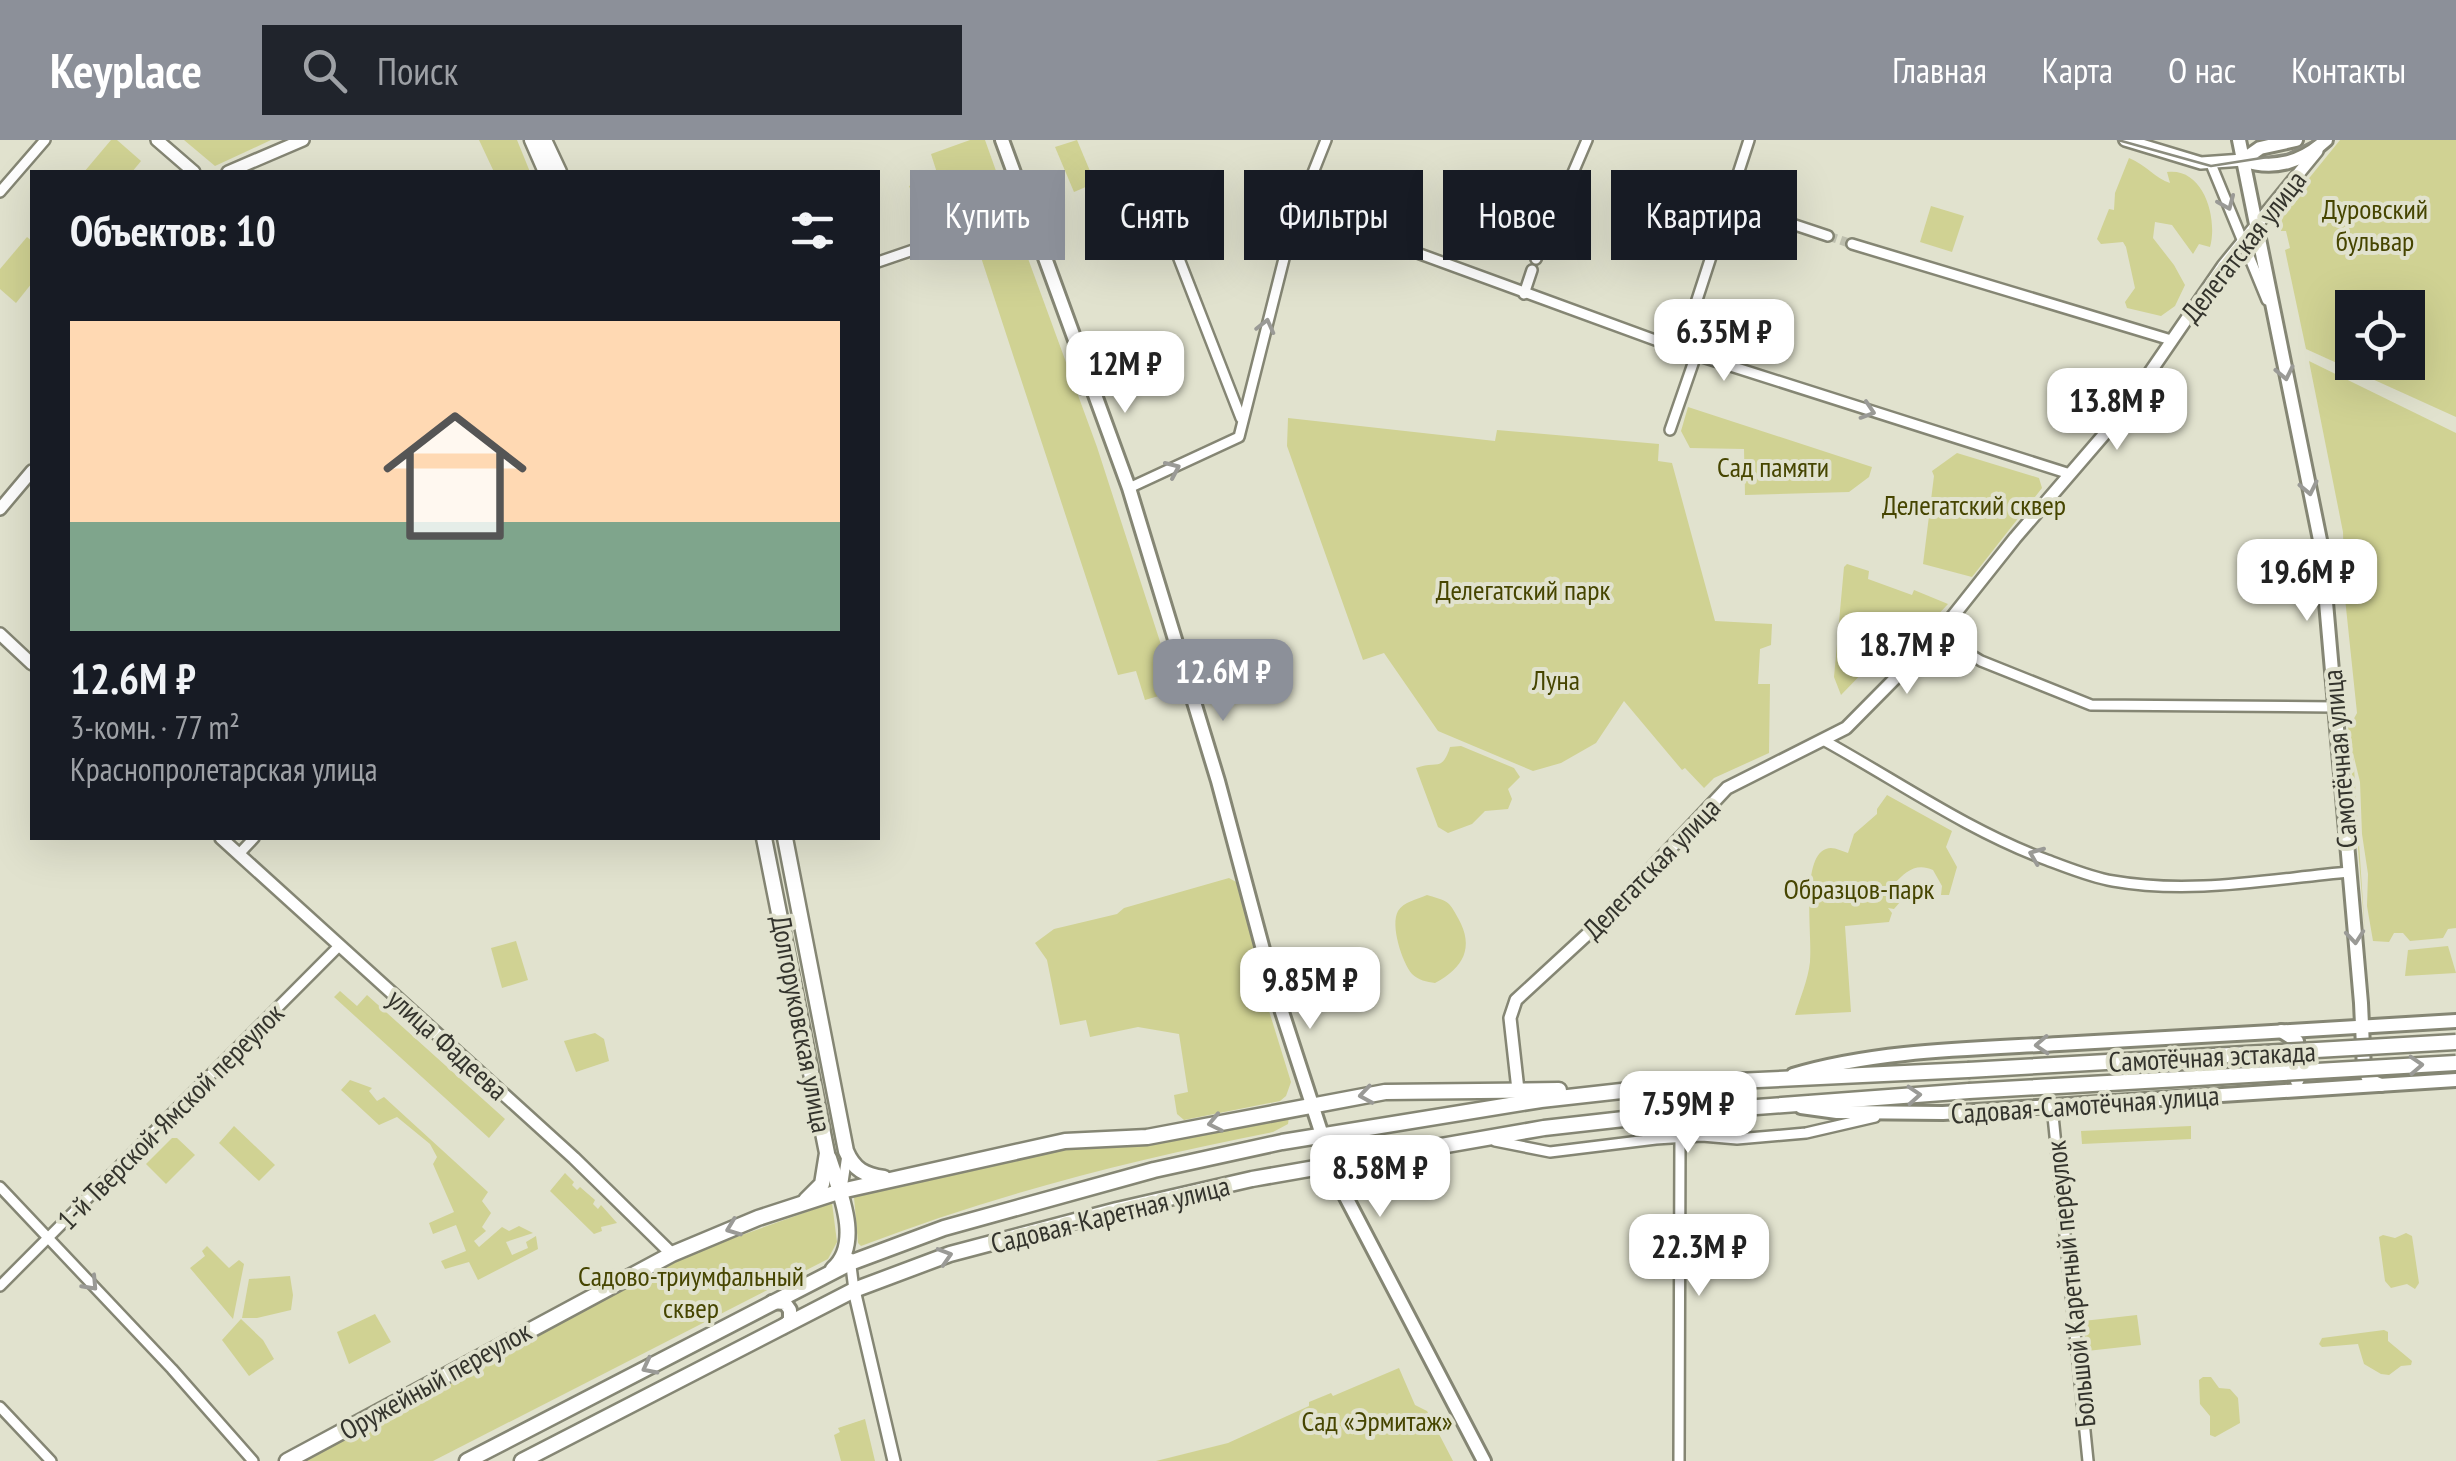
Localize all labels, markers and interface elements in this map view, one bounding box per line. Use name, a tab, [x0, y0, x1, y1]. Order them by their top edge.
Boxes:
search box	[262, 25, 962, 115]
text: Keyplace	[50, 39, 202, 101]
icon: search	[297, 43, 352, 98]
text: Поиск	[377, 46, 458, 95]
text: Главная	[1892, 47, 1987, 93]
text: Карта	[2042, 47, 2113, 93]
text: О нас	[2168, 47, 2236, 93]
text: Контакты	[2291, 47, 2406, 93]
street label: Делегатская улица	[2172, 163, 2314, 329]
chip: Купить	[910, 170, 1065, 260]
chip: Снять	[1085, 170, 1224, 260]
chip: Фильтры	[1244, 170, 1423, 260]
chip: Новое	[1443, 170, 1591, 260]
chip: Квартира	[1611, 170, 1797, 260]
park label: Дуровский бульвар	[2322, 190, 2428, 259]
one-way arrow	[2215, 193, 2235, 211]
text: Объектов: 10	[70, 203, 276, 258]
icon: filters	[785, 203, 840, 258]
map controls	[2335, 290, 2425, 380]
button: locate	[2335, 290, 2425, 380]
pin: 6.35M ₽	[1632, 299, 1816, 384]
text: 6.35M ₽	[1676, 310, 1772, 352]
one-way arrow	[1255, 318, 1276, 335]
pin: 12M ₽	[1055, 331, 1195, 416]
text: 12M ₽	[1088, 342, 1162, 384]
one-way arrow	[2273, 364, 2294, 381]
pin: 13.8M ₽	[2025, 368, 2209, 453]
text: 13.8M ₽	[2069, 379, 2165, 421]
icon: home	[365, 386, 545, 566]
one-way arrow	[1858, 399, 1875, 419]
park label: Сад памяти	[1717, 448, 1829, 485]
one-way arrow	[1163, 461, 1181, 481]
one-way arrow	[2297, 479, 2318, 496]
park label: Делегатский сквер	[1882, 486, 2066, 523]
pin: 19.6M ₽	[2215, 539, 2399, 624]
text: 19.6M ₽	[2259, 550, 2355, 592]
park label: Делегатский парк	[1436, 571, 1610, 608]
pin: 18.7M ₽	[1815, 612, 1999, 697]
text: 18.7M ₽	[1859, 623, 1955, 665]
pin: 12.6M ₽	[1131, 639, 1315, 724]
text: 12.6M ₽	[1175, 650, 1271, 692]
text: 12.6M ₽	[70, 651, 196, 706]
park label: Луна	[1531, 661, 1580, 698]
street label: Самотёчная улица	[2313, 668, 2365, 850]
text: 3-комн. · 77 m²	[70, 706, 240, 748]
text: Краснопролетарская улица	[70, 748, 378, 790]
street label: Делегатская улица	[1574, 789, 1728, 947]
one-way arrow	[2028, 847, 2046, 867]
park label: Образцов-парк	[1784, 870, 1935, 907]
street label: Долгоруковская улица	[763, 912, 841, 1136]
one-way arrow	[2344, 930, 2365, 946]
pin: 9.85M ₽	[1218, 947, 1402, 1032]
text: 9.85M ₽	[1262, 958, 1358, 1000]
street label: улица Фадеева	[380, 980, 516, 1108]
street label: 1-й Тверской-Ямской переулок	[49, 995, 291, 1237]
street label: Самотёчная эстакада	[2107, 1032, 2317, 1080]
one-way arrow	[2033, 1034, 2049, 1055]
one-way arrow	[2408, 1054, 2424, 1075]
pin: 7.59M ₽	[1596, 1071, 1780, 1156]
street label: Садовая-Самотёчная улица	[1950, 1076, 2220, 1132]
text: 7.59M ₽	[1642, 1082, 1734, 1124]
one-way arrow	[1357, 1084, 1374, 1105]
one-way arrow	[1906, 1085, 1922, 1106]
one-way arrow	[1207, 1111, 1224, 1132]
pin: 8.58M ₽	[1288, 1135, 1472, 1220]
street label: Большой Каретный переулок	[2037, 1139, 2103, 1429]
text: 8.58M ₽	[1332, 1146, 1428, 1188]
street label: Садовая-Каретная улица	[987, 1166, 1233, 1262]
pin: 22.3M ₽	[1607, 1214, 1791, 1299]
one-way arrow	[725, 1216, 743, 1236]
text: 22.3M ₽	[1651, 1225, 1747, 1267]
one-way arrow	[936, 1247, 953, 1268]
park label: Садово-триумфальный сквер	[578, 1257, 804, 1326]
one-way arrow	[79, 1272, 97, 1290]
street label: Оружейный переулок	[333, 1312, 537, 1448]
one-way arrow	[642, 1354, 660, 1374]
park label: Сад «Эрмитаж»	[1301, 1402, 1453, 1439]

